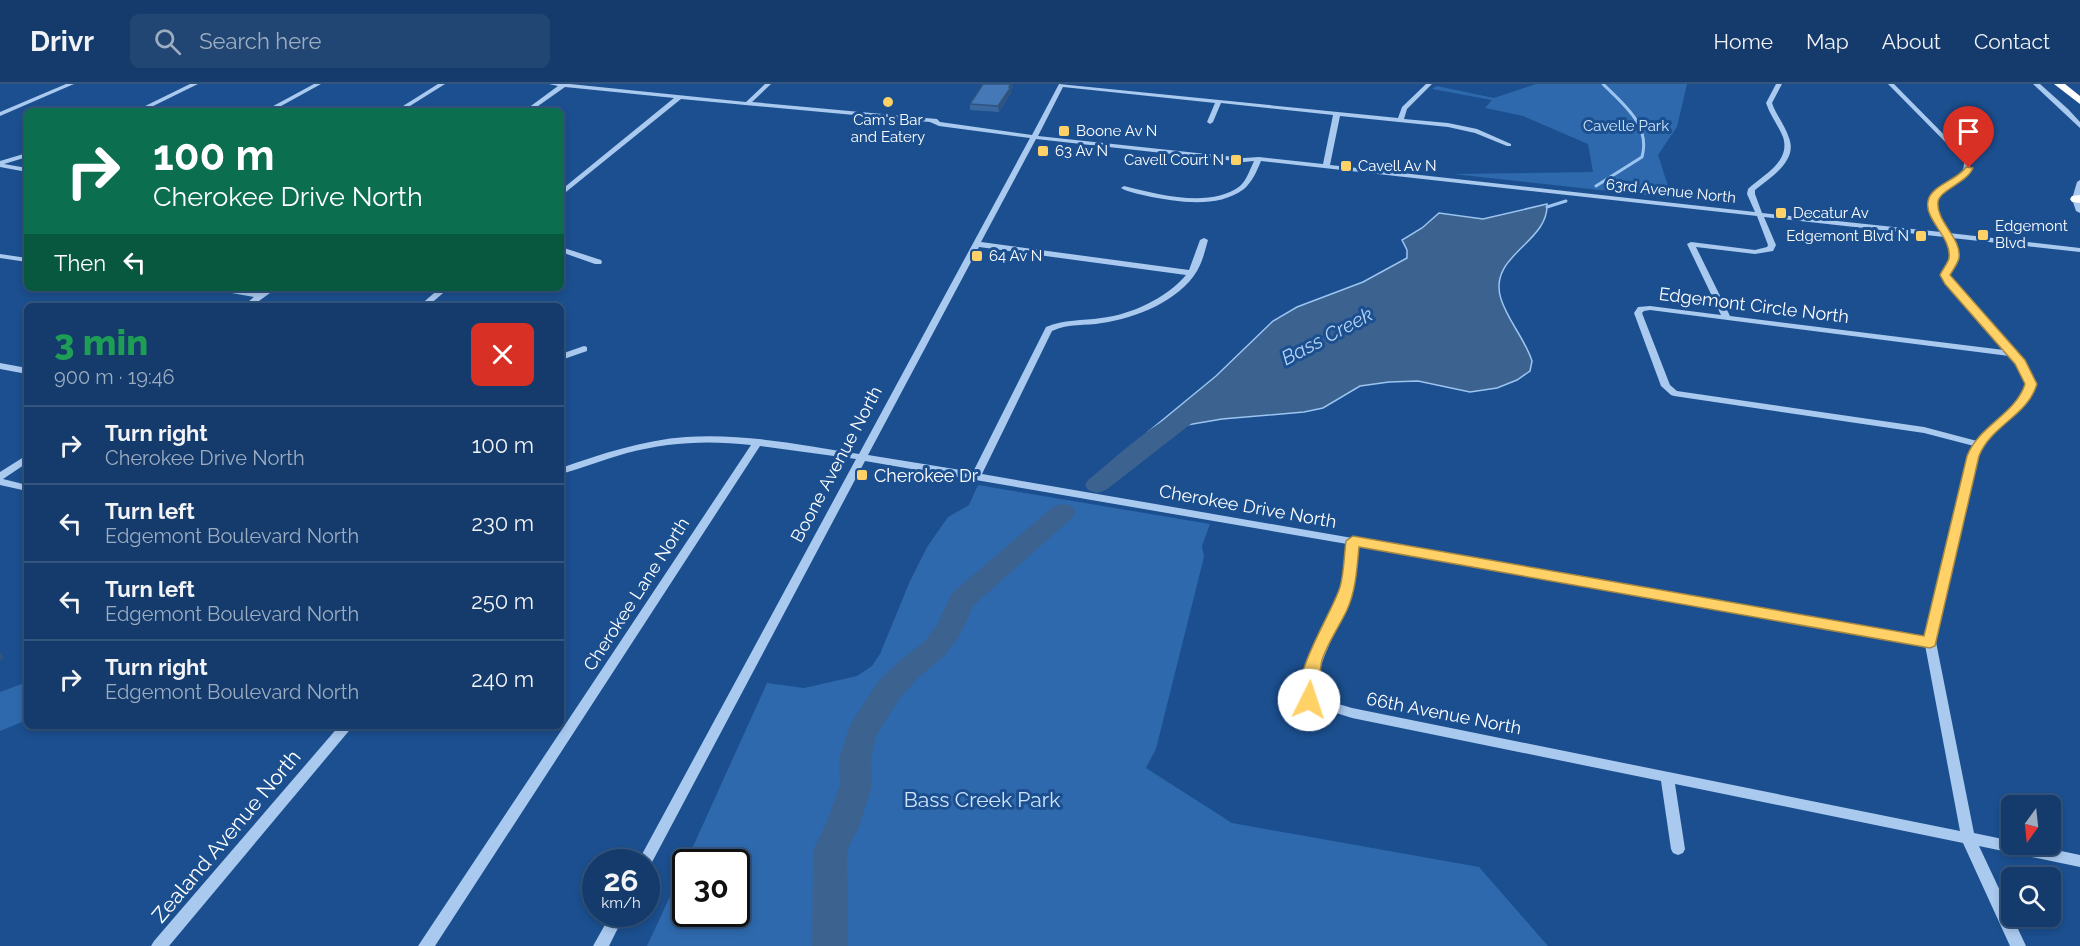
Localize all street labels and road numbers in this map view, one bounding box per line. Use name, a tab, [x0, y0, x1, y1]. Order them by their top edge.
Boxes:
street label: 63rd Avenue North	[1605, 175, 1737, 207]
street label: Edgemont Circle North	[1658, 283, 1850, 327]
street label: Boone Avenue North	[786, 382, 886, 546]
street label: Cherokee Drive North	[1158, 480, 1338, 532]
street label: Cherokee Lane North	[579, 514, 693, 674]
street label: 66th Avenue North	[1365, 688, 1523, 738]
street label: Zealand Avenue North	[146, 744, 306, 928]

